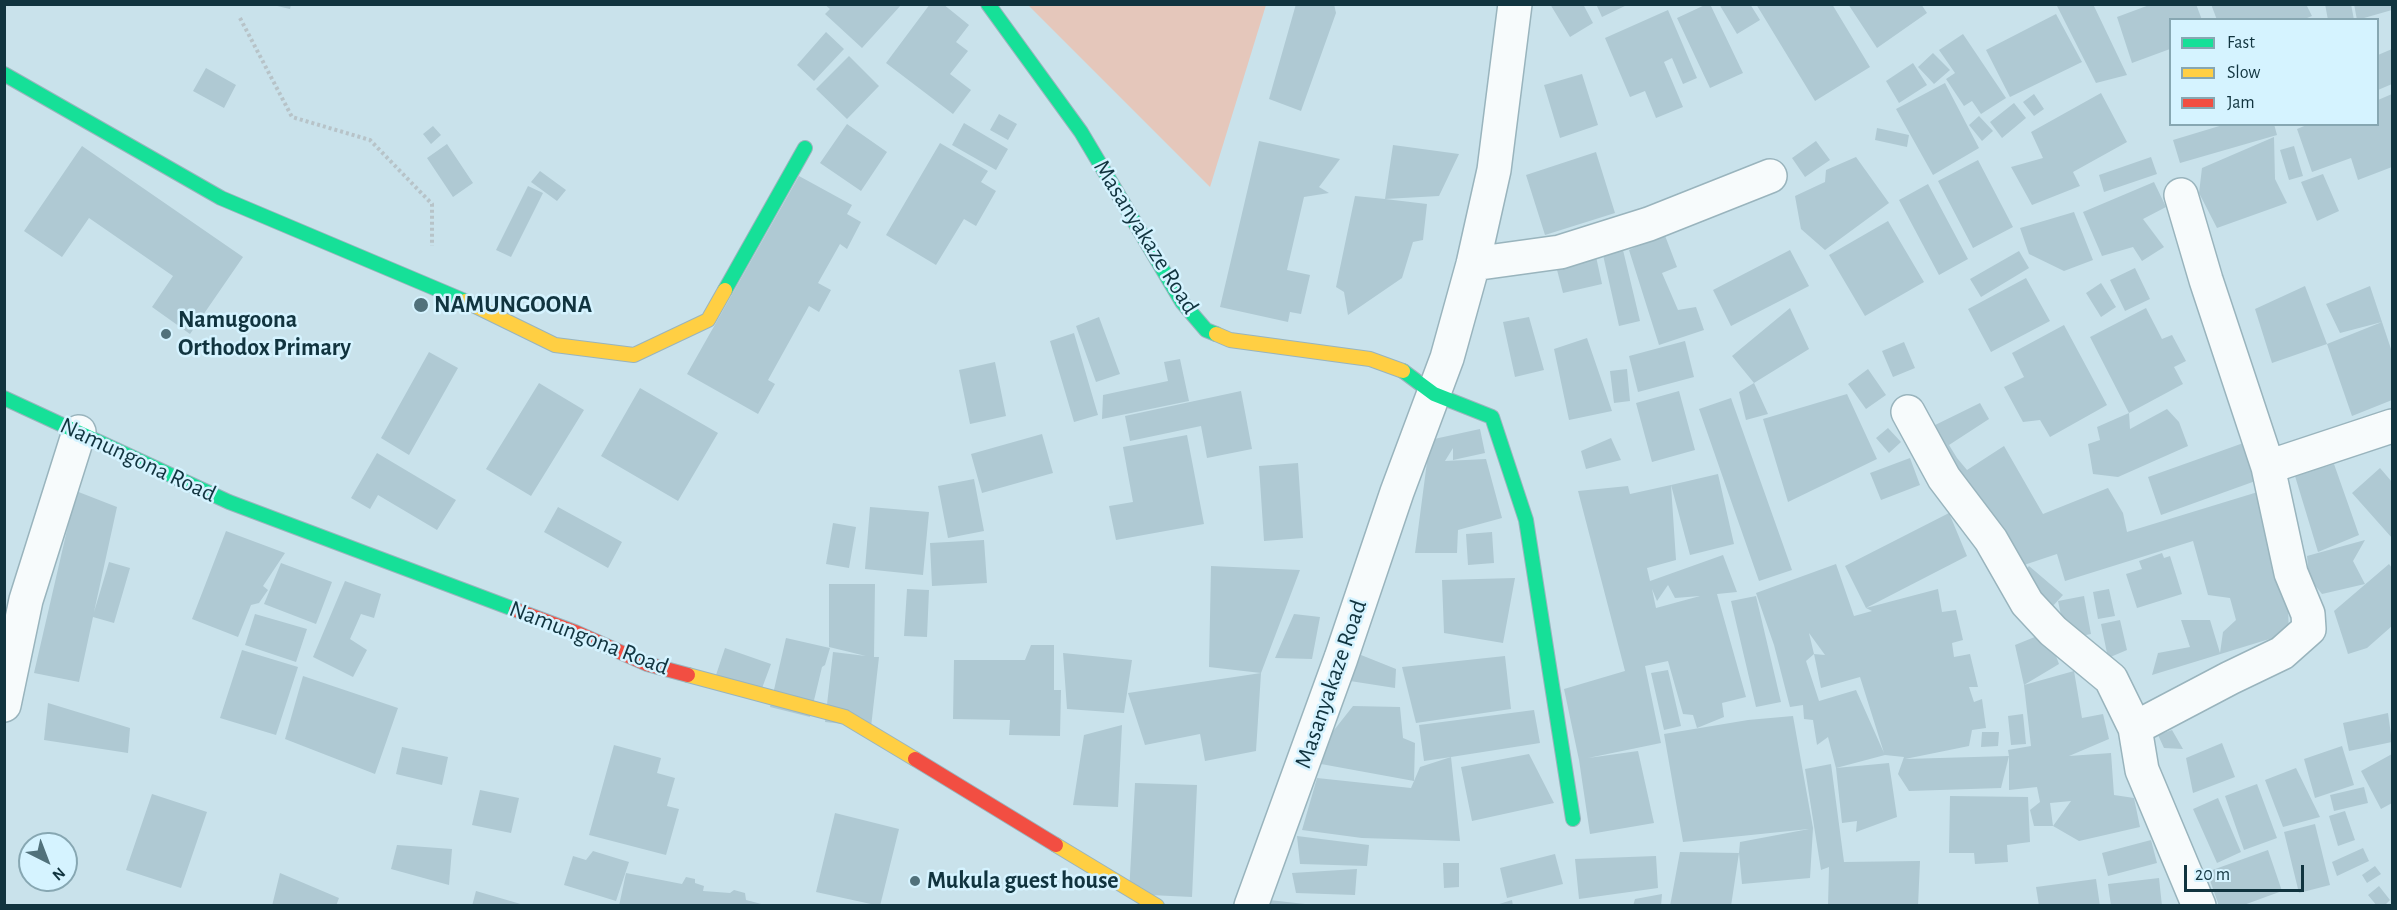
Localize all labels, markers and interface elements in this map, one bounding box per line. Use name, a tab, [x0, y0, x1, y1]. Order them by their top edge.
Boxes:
legend	[2169, 18, 2379, 126]
text: Fast	[2227, 34, 2255, 52]
text: Slow	[2227, 64, 2260, 82]
text: Jam	[2227, 94, 2255, 112]
street label: Masanyakaze Road	[1087, 155, 1205, 319]
place label: NAMUNGOONA	[434, 291, 592, 319]
marker: NAMUNGOONA	[412, 296, 430, 314]
place label: Namugoona Orthodox Primary	[178, 306, 351, 362]
marker: Namugoona Orthodox Primary	[159, 327, 173, 341]
street label: Namungona Road	[55, 411, 221, 509]
street label: Namungona Road	[505, 594, 673, 682]
street label: Masanyakaze Road	[1289, 596, 1373, 772]
north arrow	[18, 832, 78, 892]
scale bar	[2187, 853, 2307, 891]
text: N	[49, 864, 68, 884]
text: 20 m	[2195, 866, 2230, 884]
place label: Mukula guest house	[927, 867, 1119, 895]
marker: Mukula guest house	[908, 874, 922, 888]

